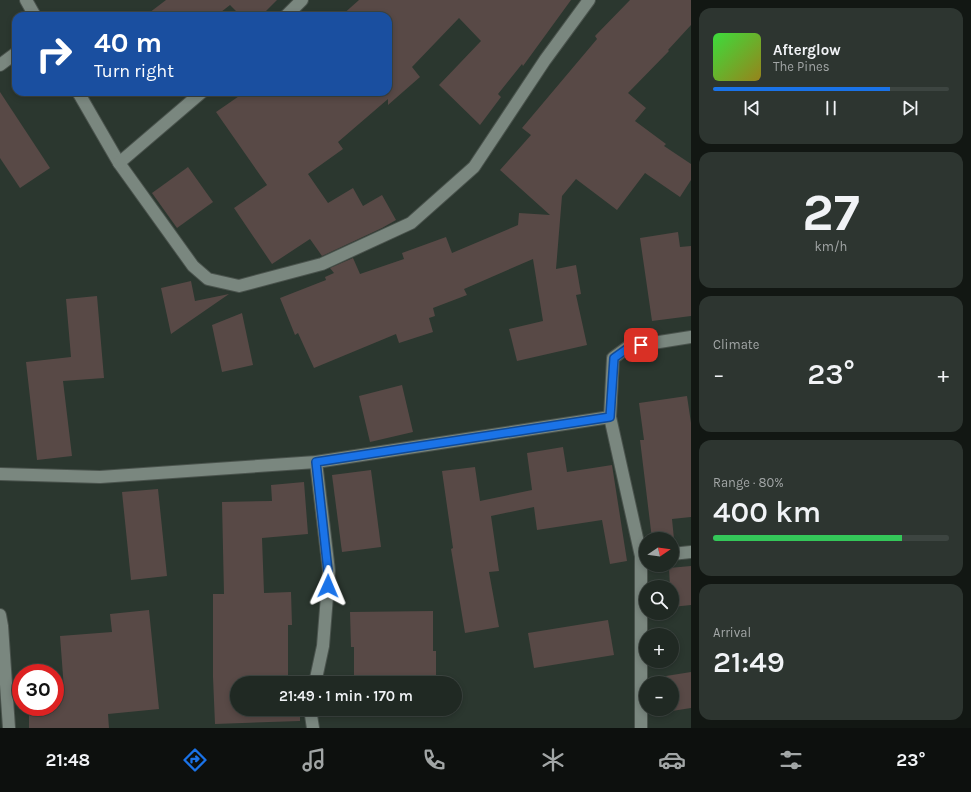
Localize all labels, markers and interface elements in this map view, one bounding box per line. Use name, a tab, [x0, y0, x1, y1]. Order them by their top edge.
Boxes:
text: 40 m	[94, 26, 162, 59]
icon: right	[28, 28, 80, 80]
text: Afterglow	[773, 41, 841, 59]
text: The Pines	[773, 59, 830, 74]
text: Turn right	[94, 60, 174, 82]
icon: previous	[741, 97, 763, 119]
icon: pause	[820, 97, 842, 119]
icon: next	[899, 97, 921, 119]
text: 27	[802, 182, 860, 243]
text: km/h	[815, 239, 847, 254]
pin	[624, 328, 658, 362]
icon: arrive	[630, 334, 652, 356]
text: Climate	[713, 337, 759, 352]
text: 23°	[807, 356, 855, 392]
text: −	[713, 362, 725, 388]
text: +	[937, 362, 949, 388]
text: Range · 80%	[713, 475, 784, 490]
text: 400 km	[713, 494, 821, 530]
north arrow	[639, 532, 679, 572]
map controls	[639, 532, 679, 716]
position arrow	[307, 565, 349, 607]
button: search	[639, 580, 679, 620]
text: Arrival	[713, 625, 751, 640]
button: +	[639, 628, 679, 668]
text: 21:49	[713, 644, 785, 680]
speed limit sign: 30	[12, 664, 64, 716]
button: −	[639, 676, 679, 716]
text: 21:49 · 1 min · 170 m	[279, 687, 413, 705]
icon: directions	[181, 746, 209, 774]
icon: music	[300, 746, 328, 774]
icon: phone	[420, 746, 448, 774]
icon: climate	[539, 746, 567, 774]
icon: car	[658, 746, 686, 774]
icon: filters	[777, 746, 805, 774]
text: 21:48	[46, 749, 90, 771]
text: 23°	[896, 749, 925, 771]

